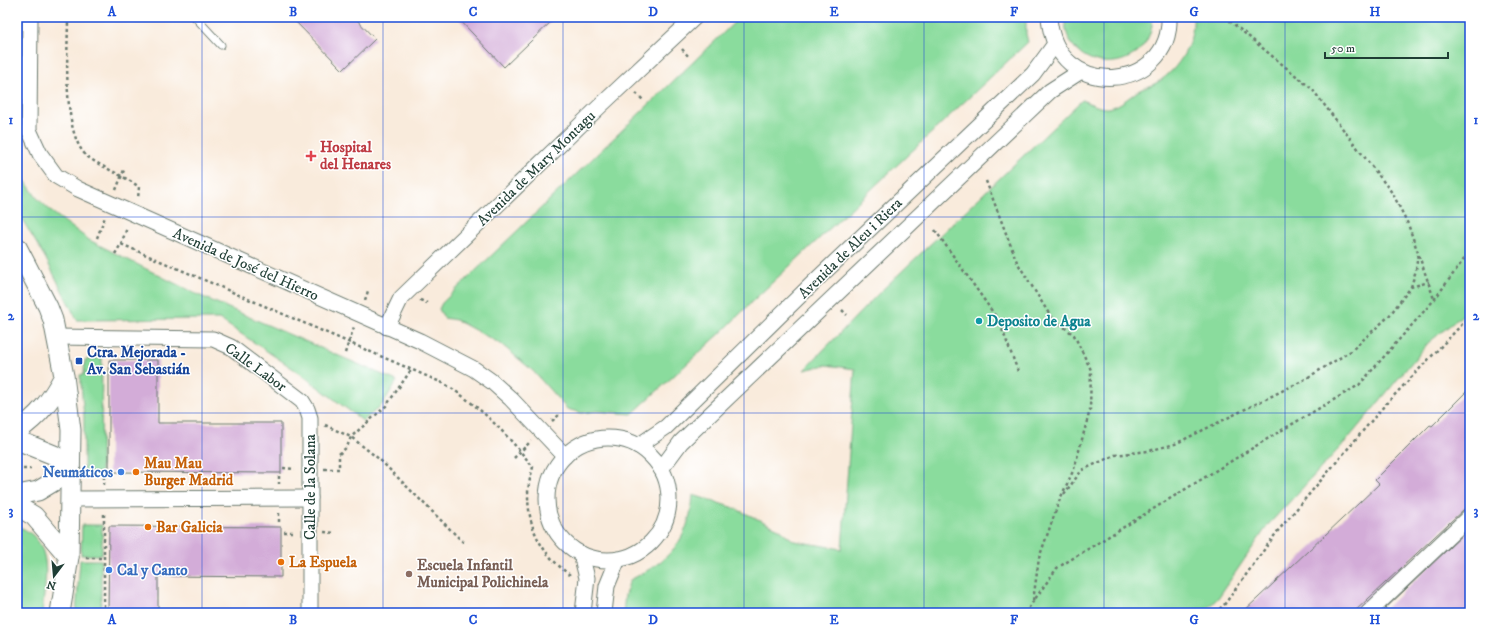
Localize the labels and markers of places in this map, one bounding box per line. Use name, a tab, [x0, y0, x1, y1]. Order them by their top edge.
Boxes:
place label: Hospital del Henares	[320, 138, 391, 174]
marker: Hospital del Henares	[305, 150, 317, 162]
place label: Deposito de Agua	[987, 312, 1091, 331]
marker: Deposito de Agua	[974, 316, 984, 326]
place label: Ctra. Mejorada - Av. San Sebastián	[86, 343, 190, 379]
marker: Ctra. Mejorada - Av. San Sebastián	[74, 356, 84, 366]
place label: Mau Mau Burger Madrid	[144, 454, 234, 490]
place label: Neumáticos	[42, 463, 113, 482]
marker: Neumáticos	[116, 467, 126, 477]
marker: Mau Mau Burger Madrid	[131, 467, 141, 477]
place label: Bar Galicia	[156, 518, 223, 537]
marker: Bar Galicia	[143, 522, 153, 532]
place label: La Espuela	[289, 553, 358, 572]
place label: Escuela Infantil Municipal Polichinela	[417, 556, 549, 592]
marker: La Espuela	[276, 557, 286, 567]
place label: Cal y Canto	[117, 561, 188, 580]
marker: Cal y Canto	[104, 565, 114, 575]
marker: Escuela Infantil Municipal Polichinela	[404, 569, 414, 579]

